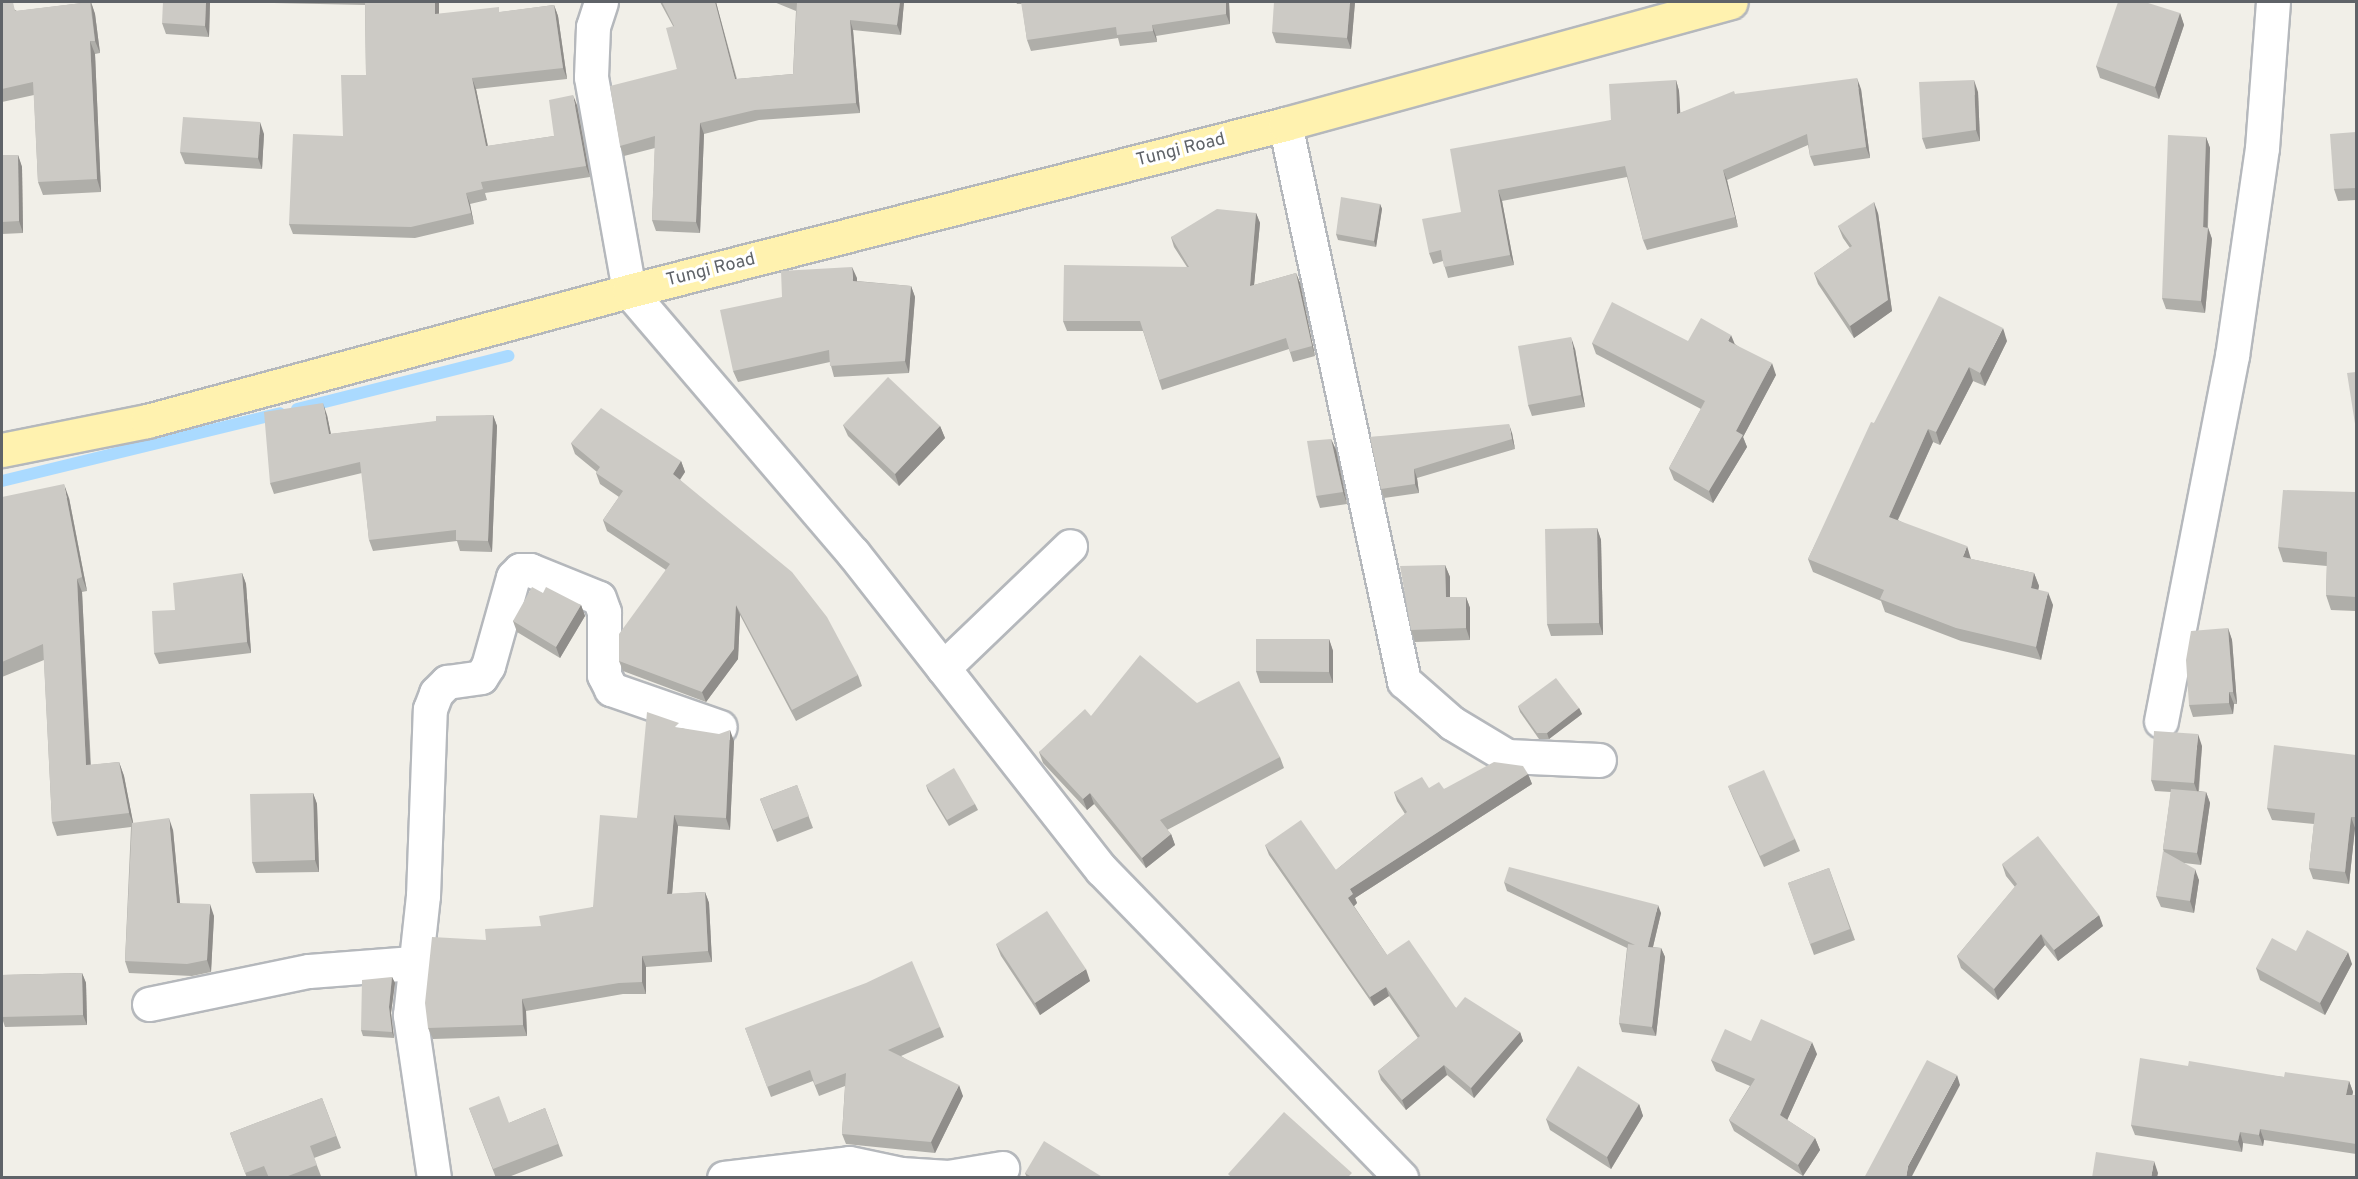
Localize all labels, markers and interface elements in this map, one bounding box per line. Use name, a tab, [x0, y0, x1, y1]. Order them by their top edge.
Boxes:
street label: Tungi Road	[1134, 130, 1228, 172]
street label: Tungi Road	[664, 250, 758, 292]

